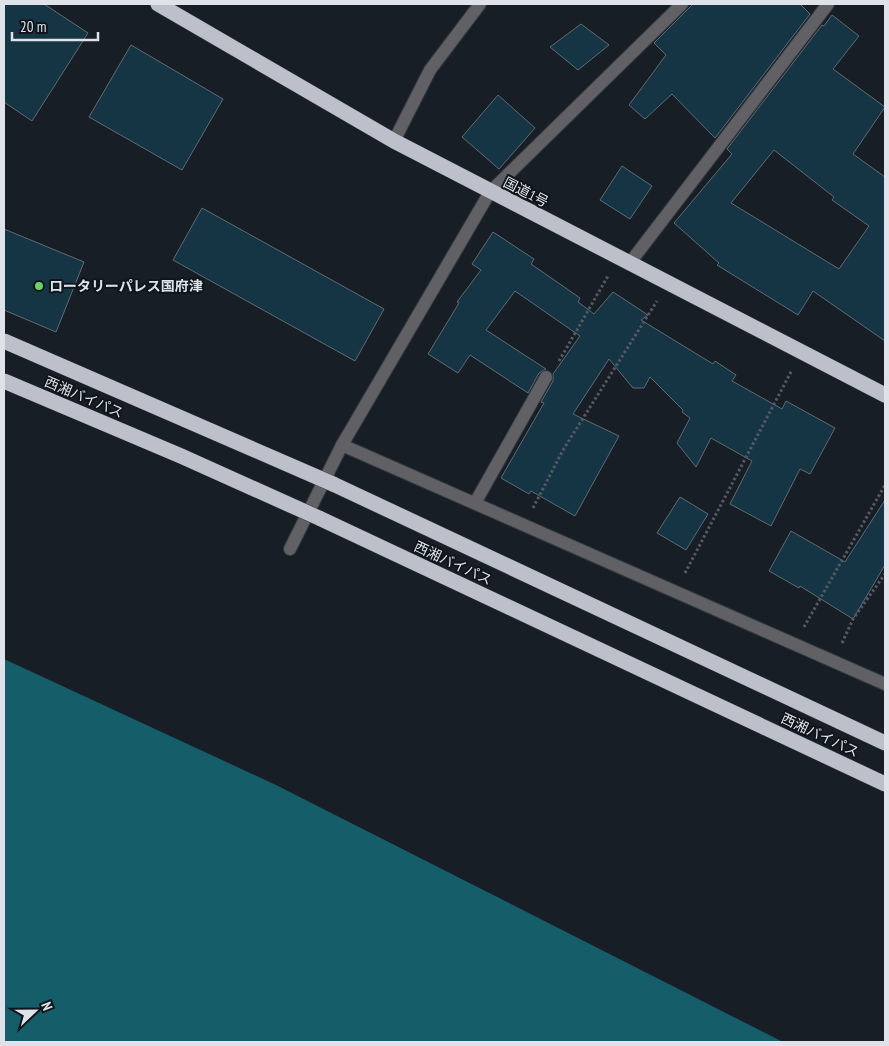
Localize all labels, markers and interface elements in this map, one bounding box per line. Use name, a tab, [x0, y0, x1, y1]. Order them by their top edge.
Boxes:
scale bar	[12, 10, 99, 42]
text: 20 m	[20, 17, 46, 36]
street label: 国道1号	[500, 173, 552, 211]
place label: ロータリーパレス国府津	[49, 277, 203, 295]
marker: ロータリーパレス国府津	[33, 280, 45, 292]
street label: 西湘バイパス	[42, 372, 126, 422]
street label: 西湘バイパス	[411, 537, 495, 589]
street label: 西湘バイパス	[778, 709, 862, 761]
north arrow	[10, 986, 60, 1036]
text: N	[37, 999, 57, 1013]

